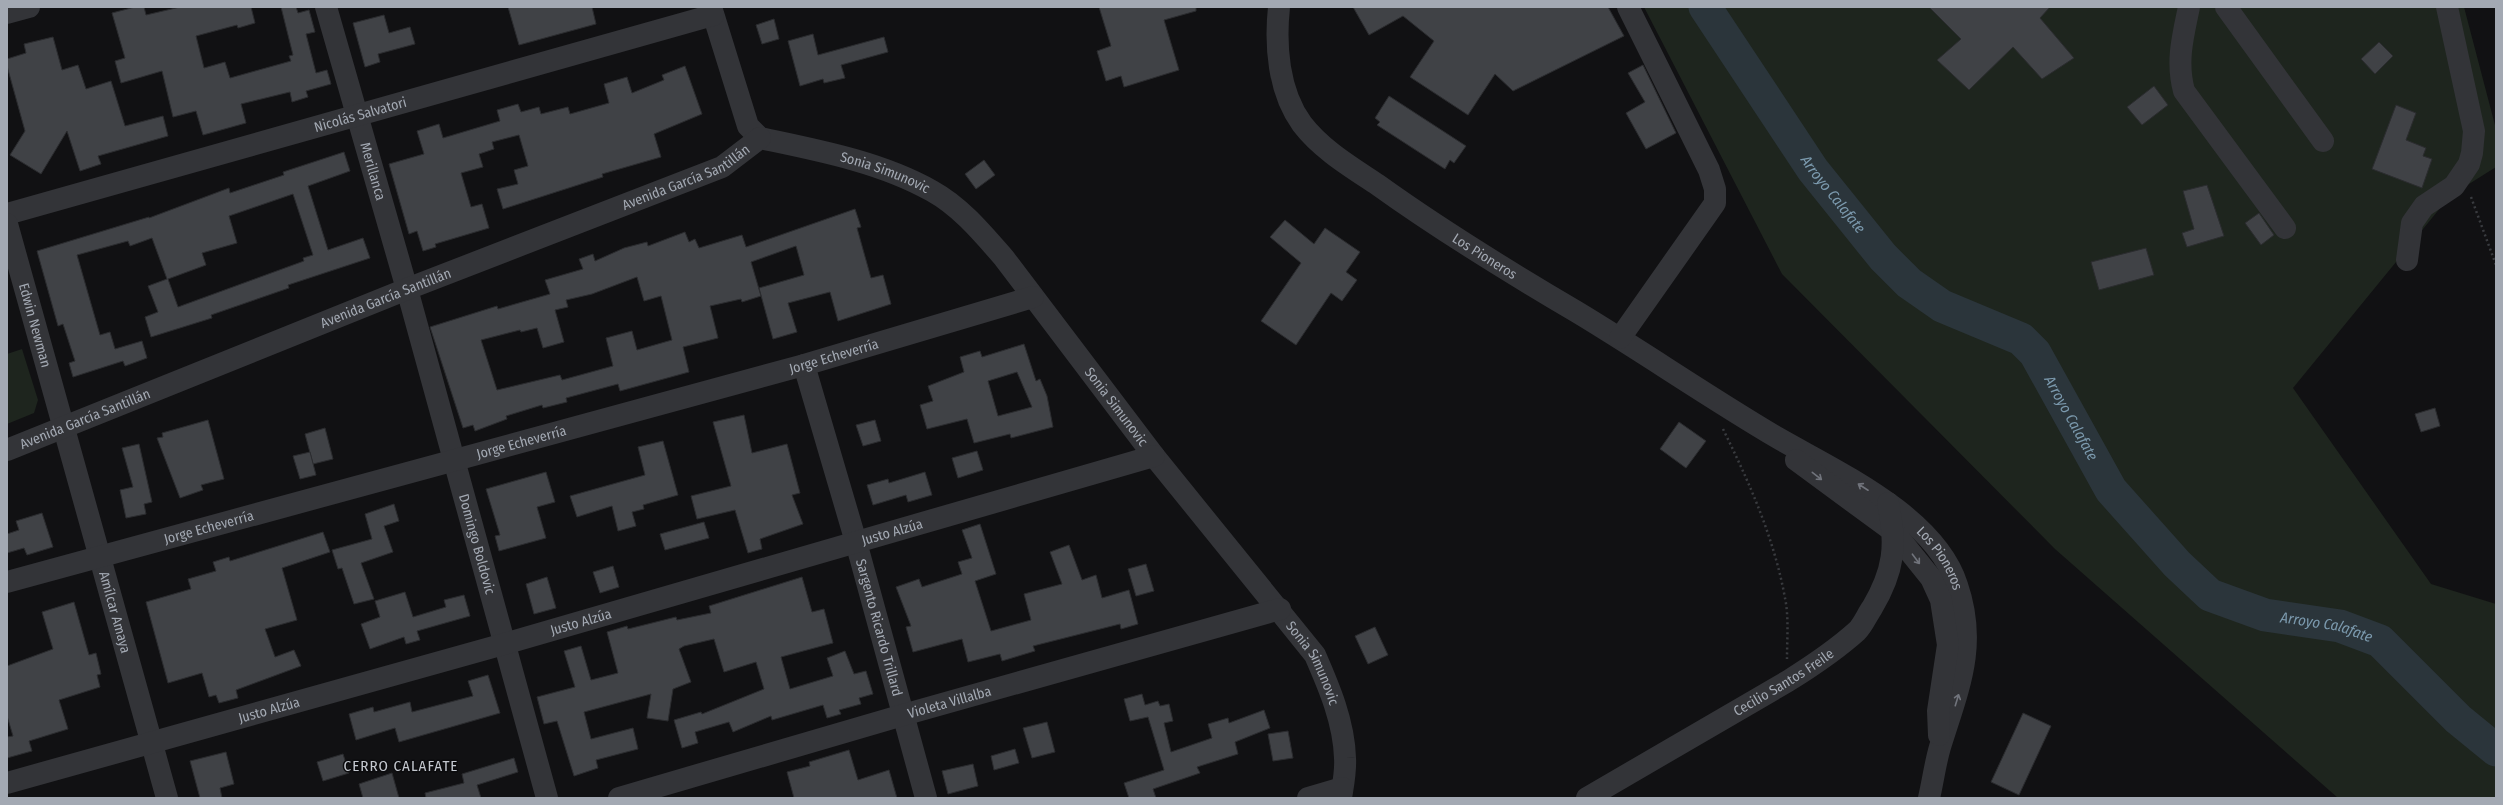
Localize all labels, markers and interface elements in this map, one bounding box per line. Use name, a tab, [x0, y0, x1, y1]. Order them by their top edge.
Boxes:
street label: Nicolás Salvatori	[312, 94, 408, 136]
street label: Merillanca	[356, 140, 389, 203]
street label: Avenida García Santillán	[620, 141, 753, 214]
street label: Sonia Simunovic	[838, 148, 933, 197]
water label: Arroyo Calafate	[1796, 151, 1869, 237]
street label: Los Pioneros	[1449, 230, 1520, 283]
street label: Avenida García Santillán	[318, 265, 454, 332]
street label: Edwin Newman	[15, 281, 55, 369]
street label: Jorge Echeverría	[787, 335, 881, 378]
street label: Sonia Simunovic	[1081, 364, 1151, 450]
water label: Arroyo Calafate	[2040, 372, 2102, 464]
street label: Avenida García Santillán	[17, 385, 153, 453]
street label: Jorge Echeverría	[475, 422, 568, 463]
one-way arrow	[1811, 472, 1822, 480]
one-way arrow	[1858, 483, 1869, 491]
street label: Domingo Boldovic	[455, 492, 499, 596]
street label: Jorge Echeverría	[162, 507, 256, 548]
street label: Justo Alzúa	[860, 515, 925, 549]
street label: Los Pioneros	[1913, 523, 1966, 592]
one-way arrow	[1912, 553, 1920, 564]
street label: Sargento Ricardo Trillard	[852, 557, 906, 698]
street label: Amílcar Amaya	[95, 570, 134, 655]
street label: Justo Alzúa	[548, 605, 614, 639]
water label: Arroyo Calafate	[2278, 608, 2375, 646]
street label: Sonia Simunovic	[1282, 618, 1342, 707]
street label: Cecilio Santos Freile	[1730, 645, 1837, 720]
street label: Violeta Villalba	[906, 683, 993, 722]
street label: Justo Alzúa	[236, 694, 302, 727]
one-way arrow	[1953, 694, 1961, 706]
district label: CERRO CALAFATE	[344, 757, 458, 775]

